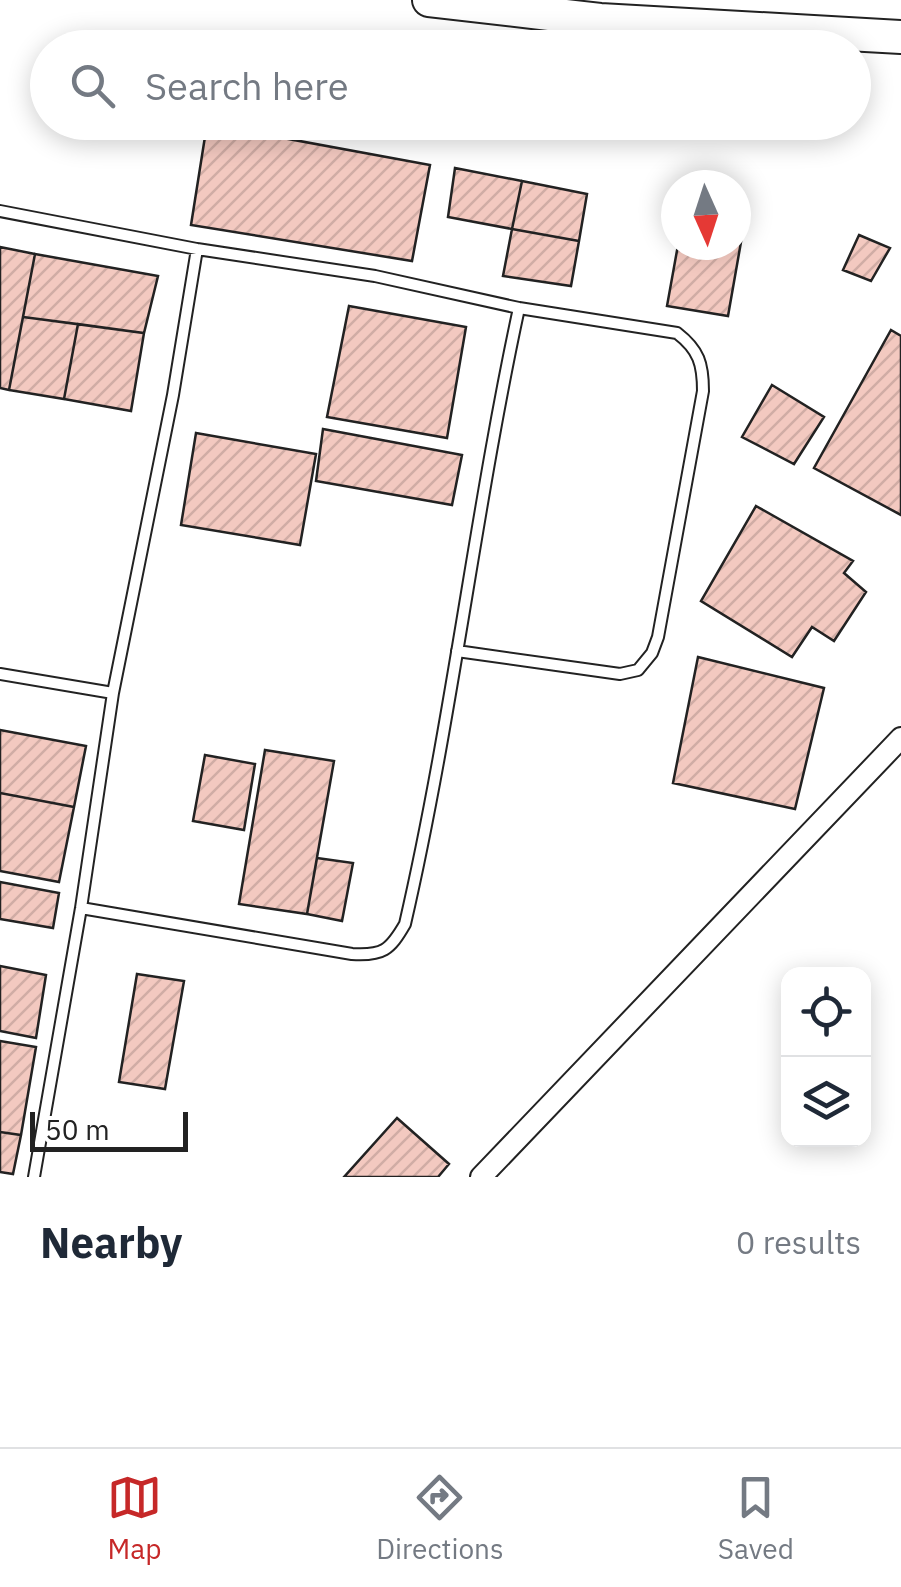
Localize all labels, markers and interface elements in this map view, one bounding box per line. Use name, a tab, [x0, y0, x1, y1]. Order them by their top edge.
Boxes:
search box	[30, 30, 871, 140]
icon: search	[65, 58, 120, 113]
text: Search here	[145, 61, 349, 110]
north arrow	[661, 170, 751, 260]
map controls	[781, 967, 871, 1147]
button: locate	[781, 967, 871, 1057]
button: layers	[781, 1057, 871, 1147]
scale bar	[30, 1107, 188, 1152]
text: 50 m	[45, 1111, 110, 1148]
text: Nearby	[40, 1215, 182, 1270]
text: 0 results	[736, 1221, 861, 1263]
tab: Map	[107, 1470, 162, 1567]
tab: Directions	[376, 1470, 504, 1567]
tab: Saved	[718, 1470, 794, 1567]

